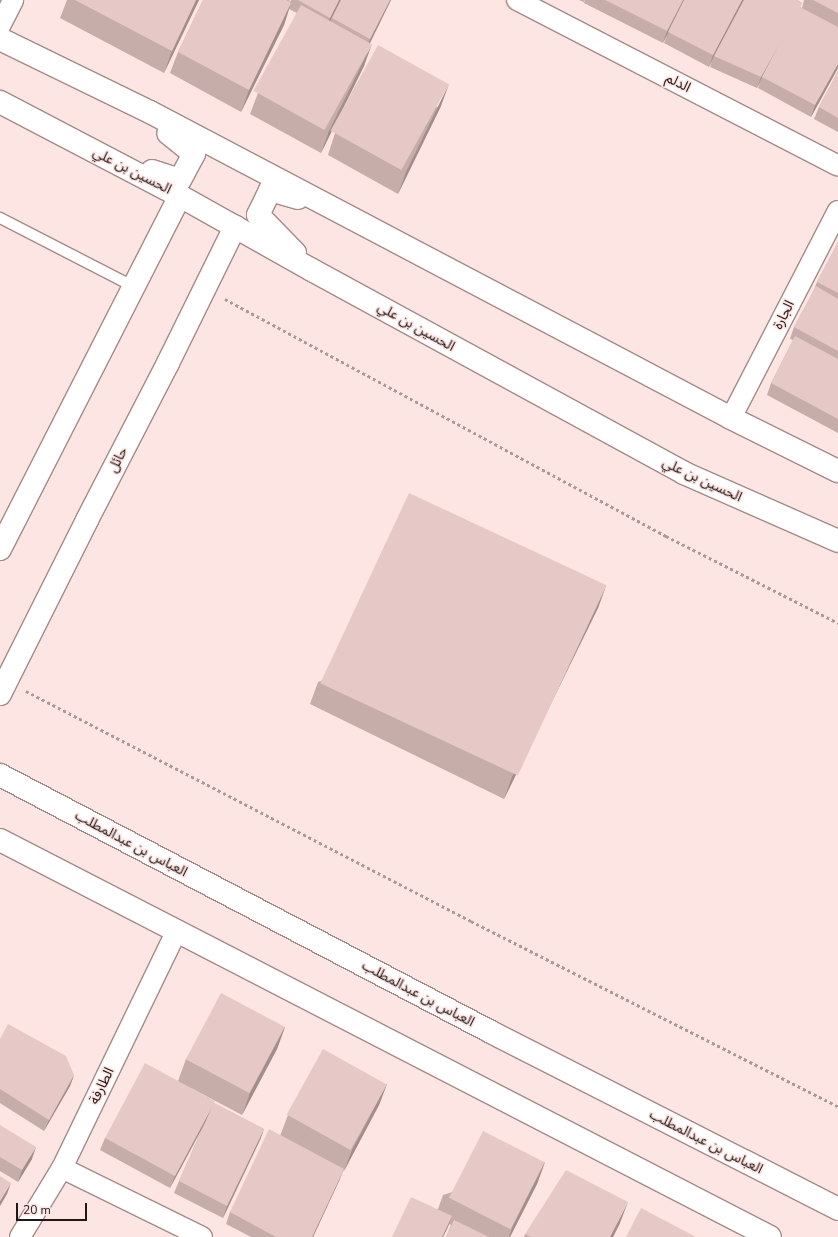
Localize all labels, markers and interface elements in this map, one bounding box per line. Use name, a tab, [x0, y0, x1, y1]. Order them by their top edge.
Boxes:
street label: الدلم	[663, 70, 693, 96]
street label: الحسين بن علي	[90, 144, 174, 198]
street label: الجارة	[770, 298, 798, 332]
street label: الحسين بن علي	[374, 299, 458, 355]
street label: حائل	[105, 444, 131, 476]
street label: الحسين بن علي	[659, 454, 745, 506]
street label: العباس بن عبدالمطلب	[72, 807, 190, 881]
street label: العباس بن عبدالمطلب	[359, 957, 477, 1031]
street label: الطارفة	[86, 1065, 118, 1107]
street label: العباس بن عبدالمطلب	[646, 1106, 766, 1178]
scale bar	[18, 1195, 89, 1221]
text: 20 m	[23, 1202, 51, 1218]

